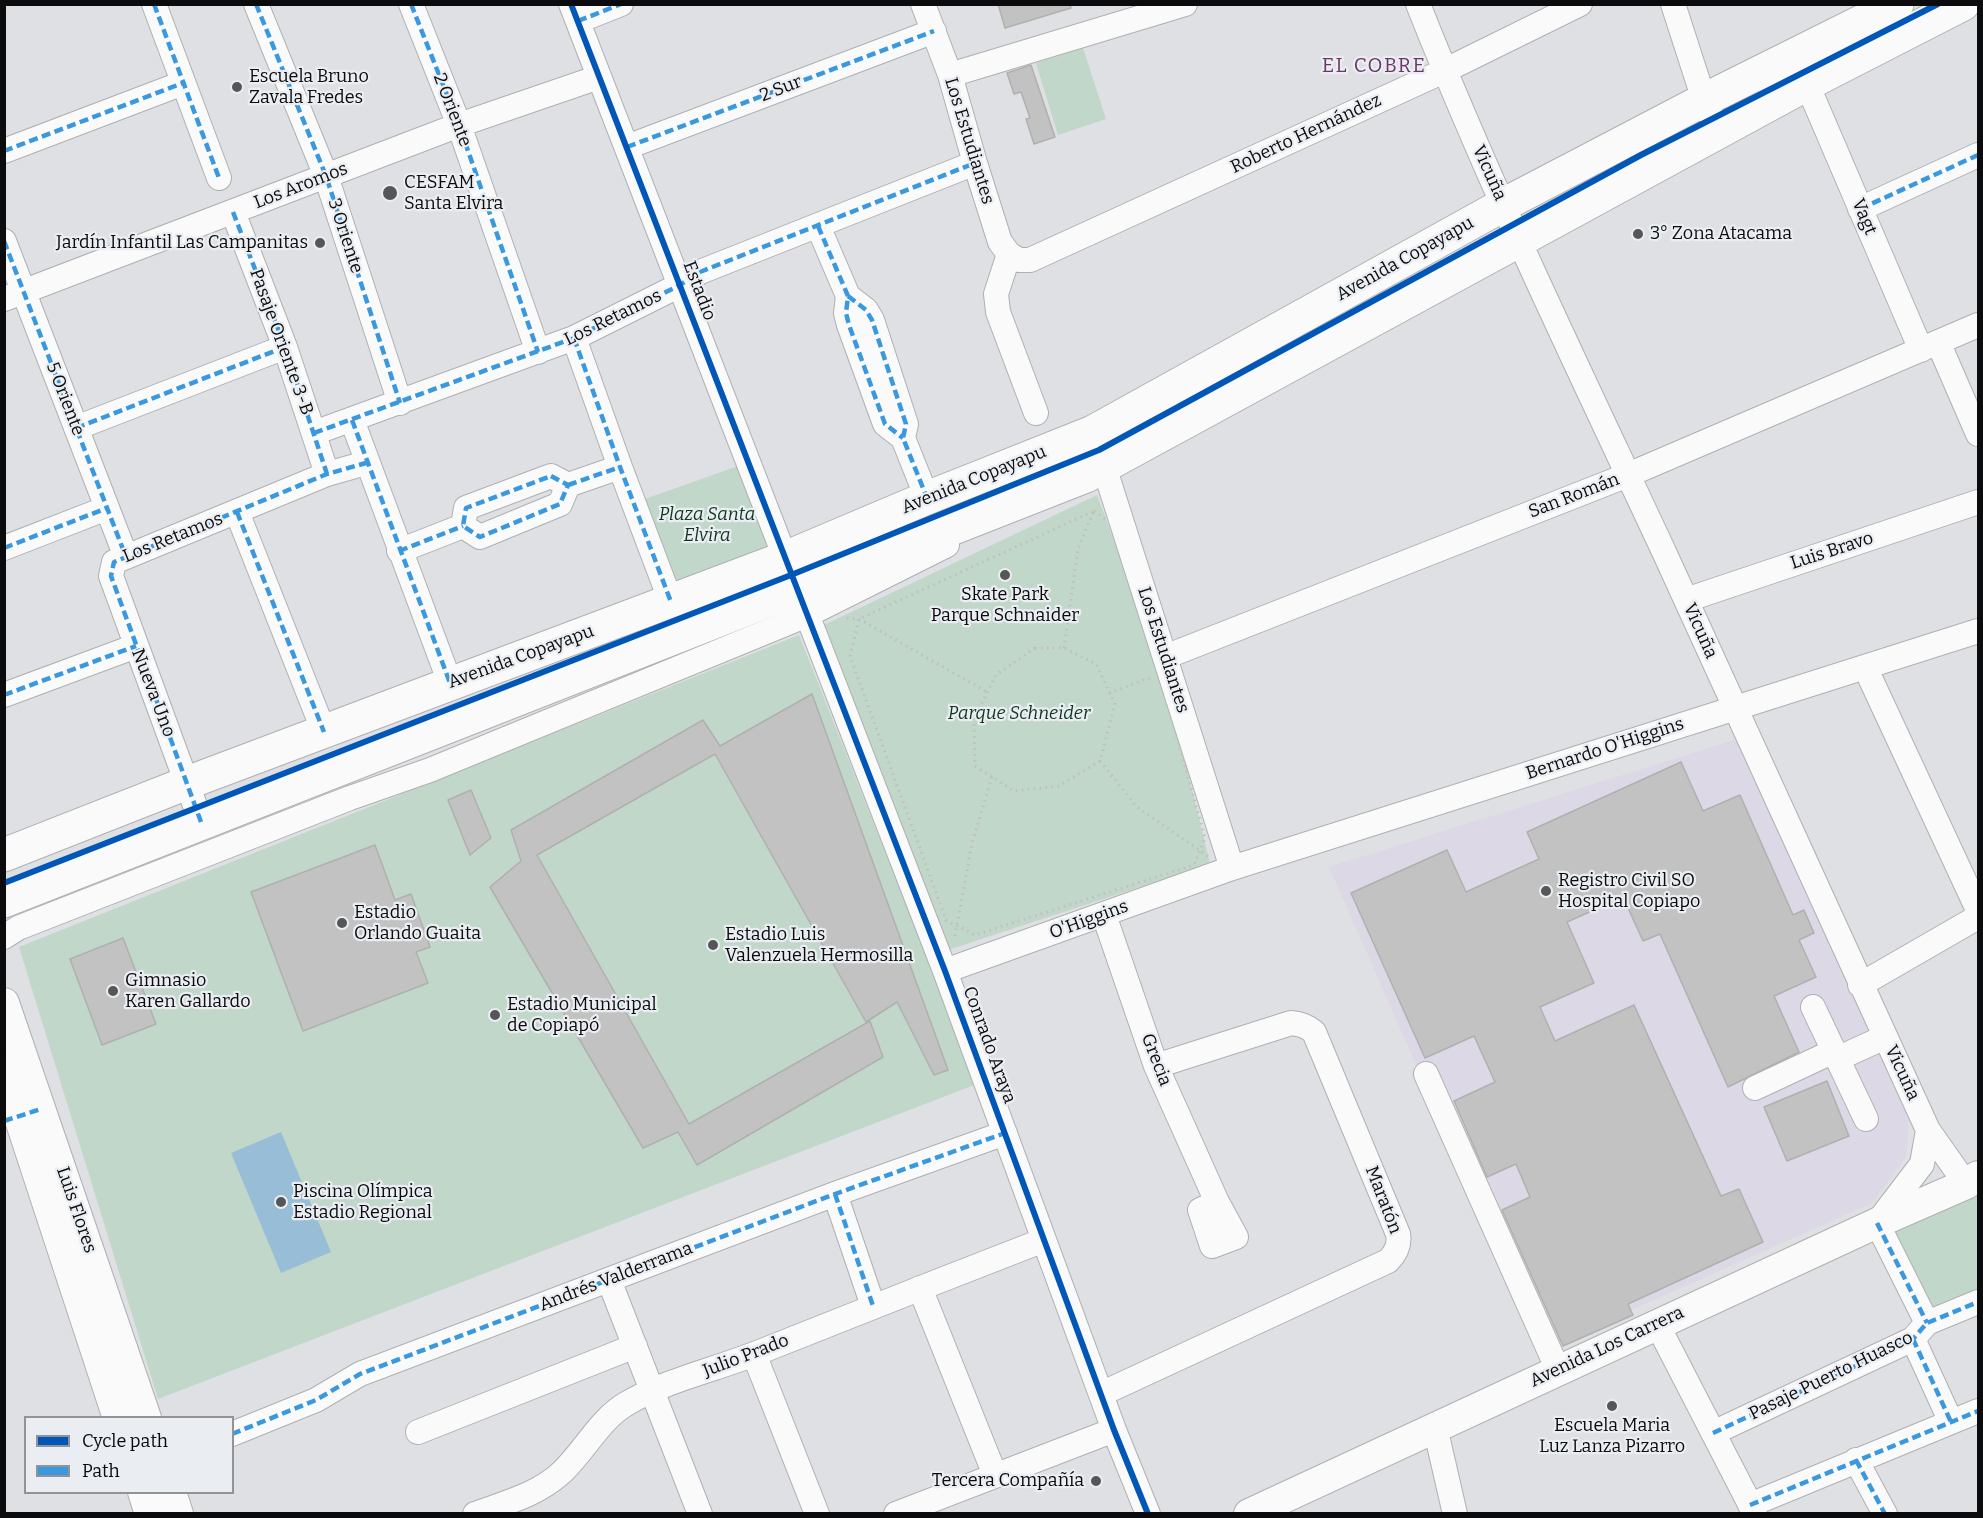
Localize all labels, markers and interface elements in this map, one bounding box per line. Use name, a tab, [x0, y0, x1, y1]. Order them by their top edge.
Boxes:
district label: EL COBRE	[1322, 54, 1426, 78]
place label: Escuela Bruno Zavala Fredes	[249, 66, 369, 109]
street label: 2 Oriente	[428, 70, 476, 150]
street label: 2 Sur	[757, 71, 805, 107]
street label: Los Estudiantes	[939, 75, 999, 207]
marker: Escuela Bruno Zavala Fredes	[230, 80, 244, 94]
street label: Roberto Hernández	[1227, 90, 1385, 178]
street label: Vicuña	[1467, 142, 1511, 204]
street label: Los Aromos	[251, 158, 351, 214]
place label: CESFAM Santa Elvira	[404, 172, 503, 214]
marker: CESFAM Santa Elvira	[381, 184, 399, 202]
street label: 3 Oriente	[323, 196, 367, 276]
street label: Vagt	[1847, 196, 1881, 238]
street label: Avenida Copayapu	[1332, 212, 1478, 306]
place label: 3° Zona Atacama	[1650, 223, 1792, 245]
marker: 3° Zona Atacama	[1631, 227, 1645, 241]
place label: Jardín Infantil Las Campanitas	[56, 232, 308, 254]
marker: Jardín Infantil Las Campanitas	[313, 236, 327, 250]
street label: Estadio	[678, 258, 720, 324]
street label: Pasaje Oriente 3-B	[244, 266, 318, 418]
street label: Los Retamos	[561, 285, 665, 351]
street label: 5 Oriente	[41, 359, 89, 439]
street label: Avenida Copayapu	[899, 441, 1049, 519]
street label: San Román	[1526, 469, 1622, 523]
park label: Plaza Santa Elvira	[659, 504, 755, 546]
street label: Los Retamos	[120, 508, 226, 568]
street label: Luis Bravo	[1788, 527, 1876, 575]
marker: Skate Park Parque Schnaider	[998, 568, 1012, 582]
place label: Skate Park Parque Schnaider	[931, 584, 1079, 626]
street label: Los Estudiantes	[1132, 584, 1194, 716]
street label: Vicuña	[1678, 600, 1722, 662]
street label: Avenida Copayapu	[445, 621, 597, 693]
street label: Nueva Uno	[126, 646, 180, 740]
park label: Parque Schneider	[948, 703, 1090, 725]
street label: Bernardo O'Higgins	[1523, 713, 1687, 785]
place label: Registro Civil SO Hospital Copiapo	[1558, 870, 1700, 912]
marker: Registro Civil SO Hospital Copiapo	[1539, 884, 1553, 898]
street label: O'Higgins	[1047, 896, 1131, 944]
place label: Estadio Orlando Guaita	[354, 902, 481, 944]
marker: Estadio Orlando Guaita	[335, 916, 349, 930]
place label: Estadio Luis Valenzuela Hermosilla	[725, 924, 913, 966]
marker: Estadio Luis Valenzuela Hermosilla	[706, 938, 720, 952]
place label: Gimnasio Karen Gallardo	[125, 970, 251, 1012]
marker: Gimnasio Karen Gallardo	[106, 984, 120, 998]
street label: Conrado Araya	[958, 984, 1020, 1106]
place label: Estadio Municipal de Copiapó	[507, 994, 657, 1036]
marker: Estadio Municipal de Copiapó	[488, 1008, 502, 1022]
street label: Grecia	[1136, 1031, 1176, 1089]
street label: Vicuña	[1880, 1042, 1924, 1104]
street label: Maratón	[1360, 1163, 1406, 1237]
street label: Luis Flores	[51, 1164, 101, 1256]
place label: Piscina Olímpica Estadio Regional	[293, 1181, 433, 1224]
marker: Piscina Olímpica Estadio Regional	[274, 1195, 288, 1209]
street label: Andrés Valderrama	[536, 1238, 696, 1316]
street label: Avenida Los Carrera	[1527, 1302, 1687, 1392]
street label: Pasaje Puerto Huasco	[1745, 1327, 1917, 1425]
street label: Julio Prado	[700, 1330, 792, 1382]
marker: Escuela Maria Luz Lanza Pizarro	[1605, 1399, 1619, 1413]
place label: Escuela Maria Luz Lanza Pizarro	[1539, 1415, 1685, 1458]
legend	[24, 1416, 234, 1494]
text: Cycle path	[82, 1430, 168, 1452]
text: Path	[82, 1460, 120, 1482]
place label: Tercera Compañía	[932, 1470, 1084, 1492]
marker: Tercera Compañía	[1089, 1474, 1103, 1488]

